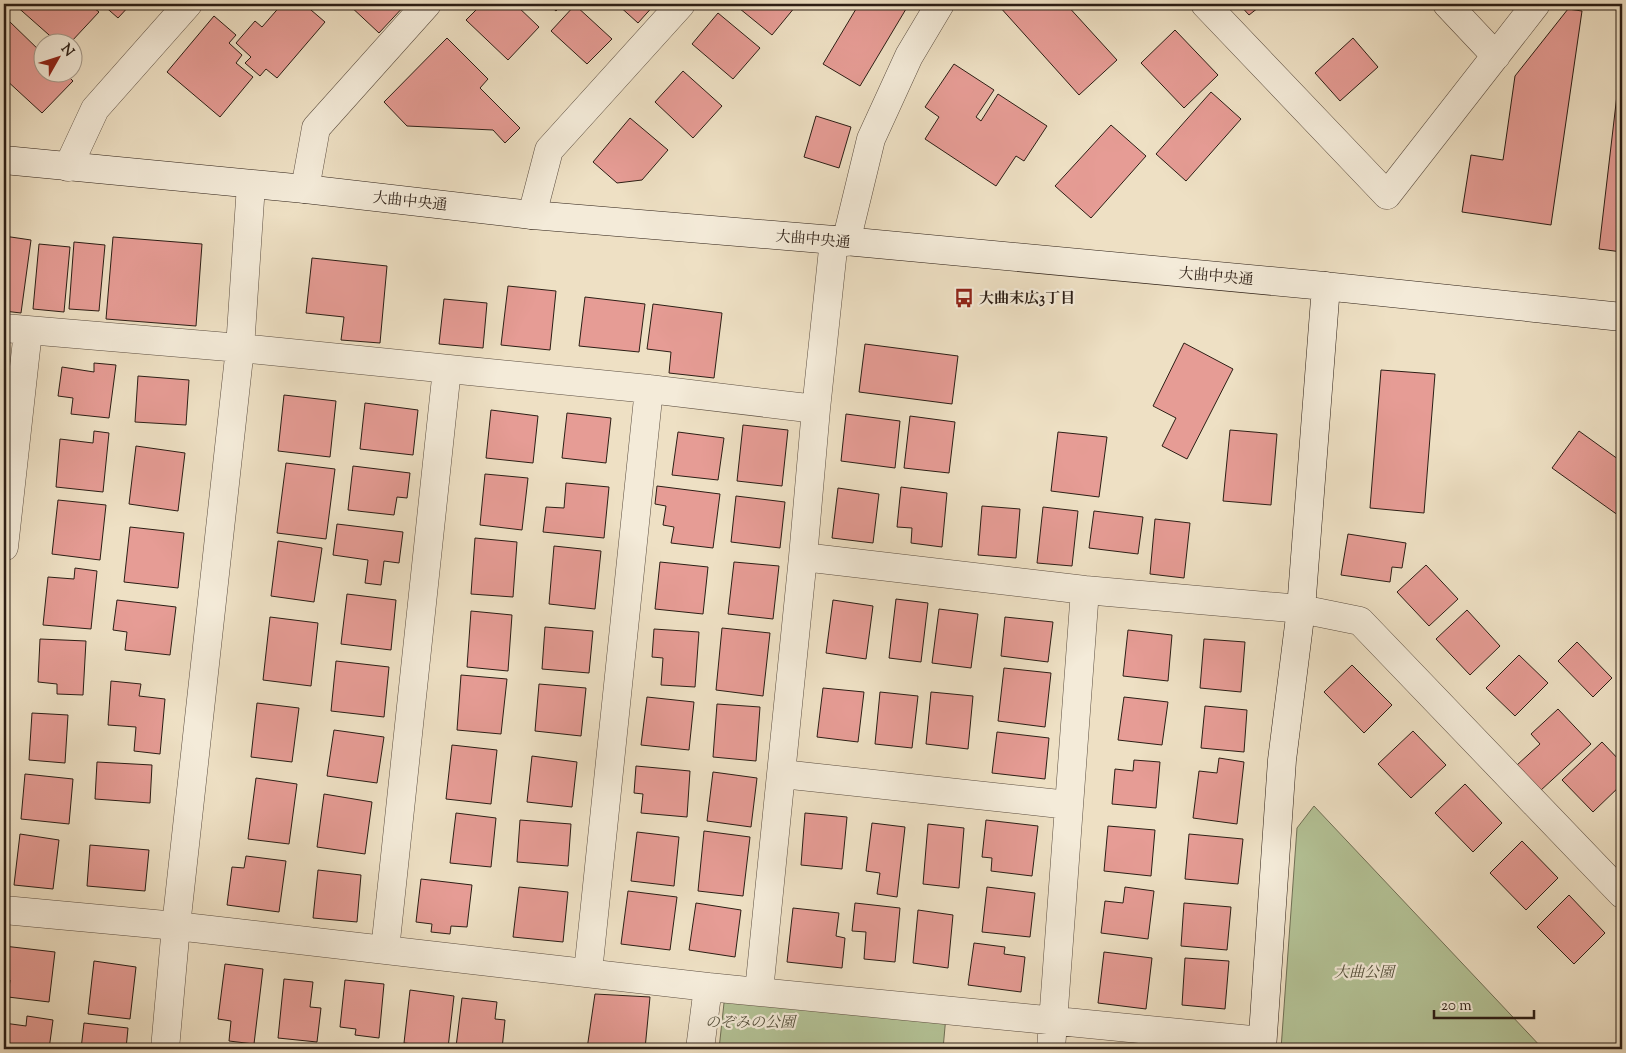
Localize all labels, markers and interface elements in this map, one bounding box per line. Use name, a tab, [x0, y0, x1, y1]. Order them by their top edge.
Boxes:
north arrow	[32, 32, 82, 82]
text: N	[55, 40, 78, 62]
street label: 大曲中央通	[371, 188, 448, 217]
street label: 大曲中央通	[775, 227, 851, 254]
street label: 大曲中央通	[1178, 264, 1254, 291]
bus stop icon: 大曲末広3丁目	[953, 287, 975, 309]
place label: 大曲末広3丁目	[979, 289, 1075, 310]
park label: 大曲公園	[1334, 963, 1397, 984]
scale bar	[1434, 988, 1534, 1020]
text: 20 m	[1441, 996, 1472, 1017]
park label: のぞみの公園	[705, 1013, 798, 1034]

